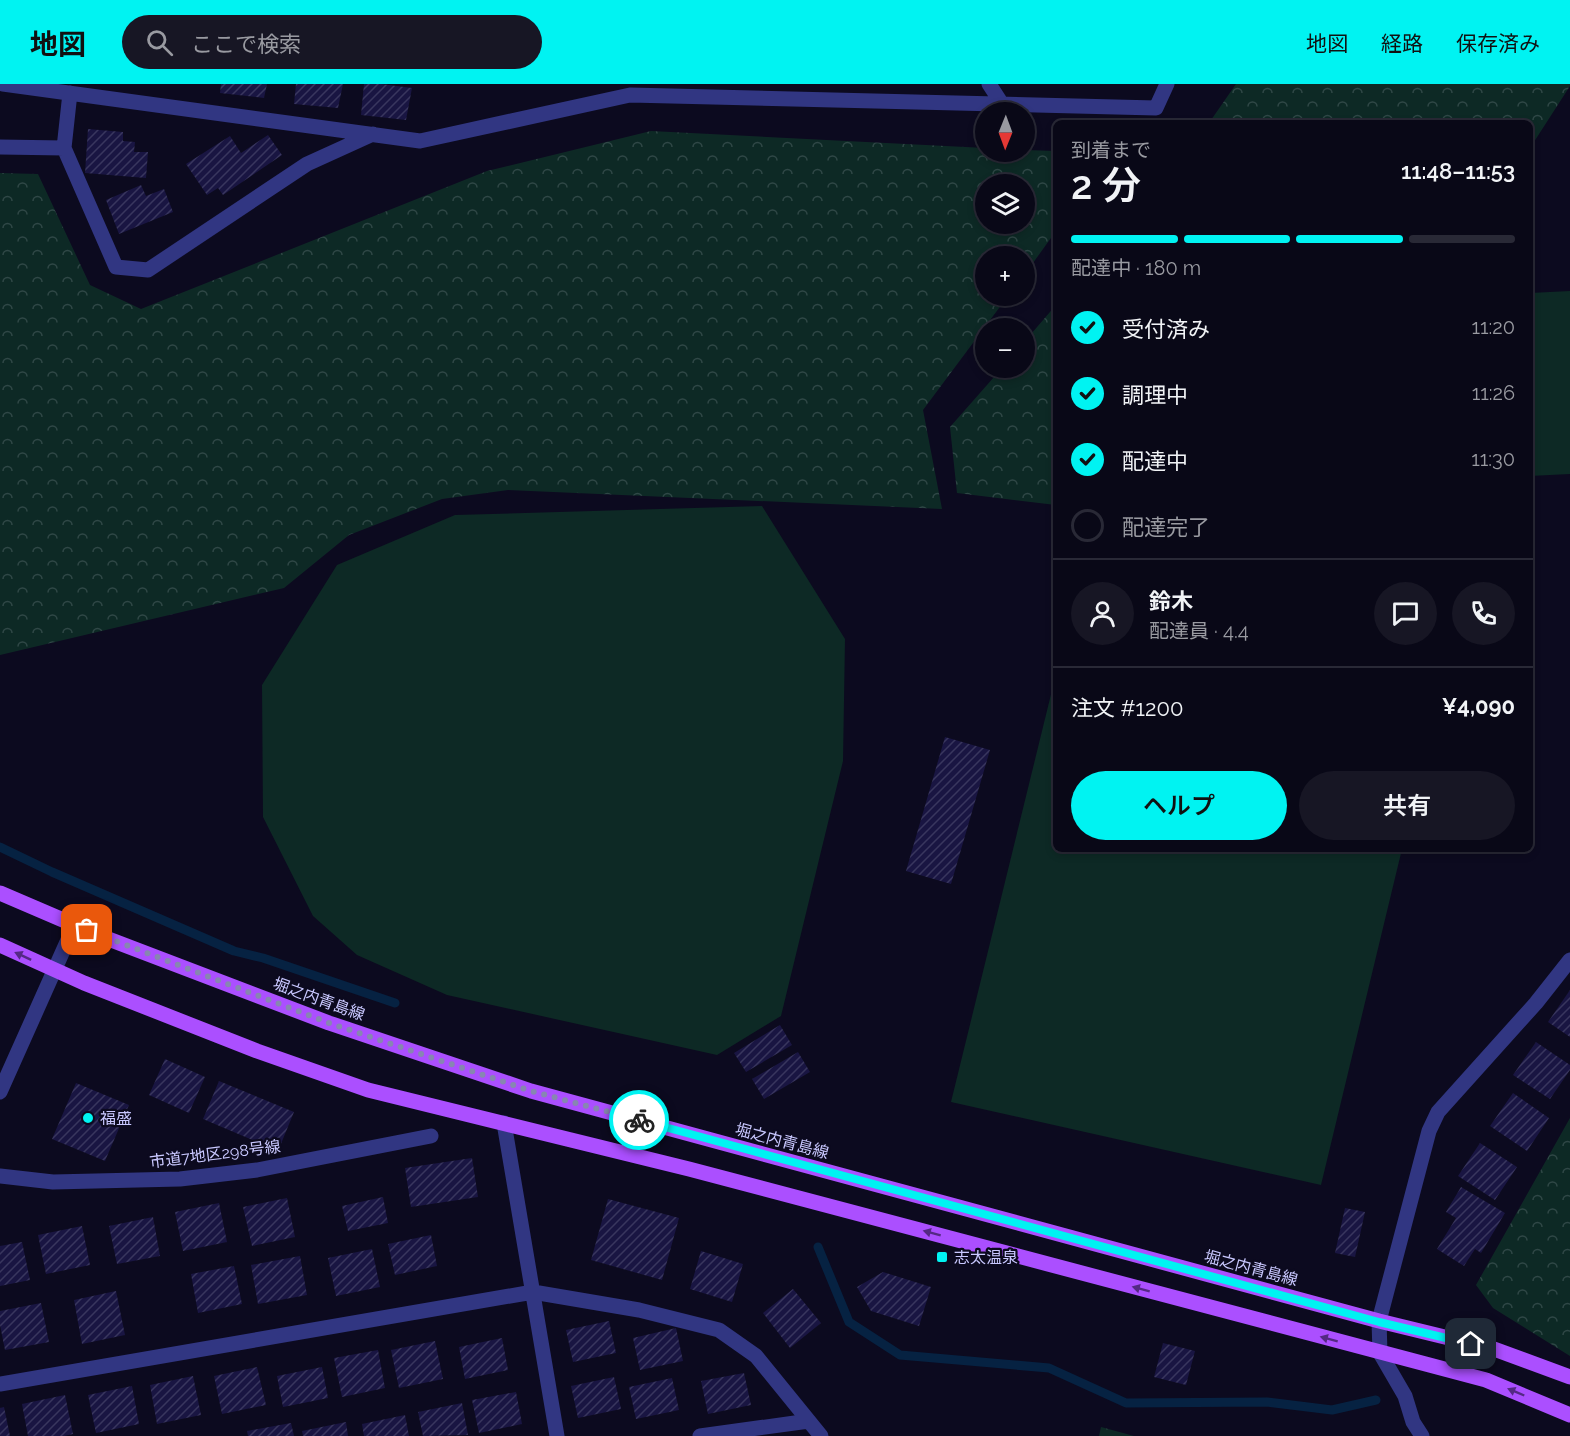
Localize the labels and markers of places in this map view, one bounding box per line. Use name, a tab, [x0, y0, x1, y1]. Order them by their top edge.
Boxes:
pin	[61, 904, 112, 955]
place label: 福盛	[100, 1109, 132, 1128]
marker: 福盛	[81, 1111, 95, 1125]
place label: 志太温泉	[954, 1248, 1018, 1267]
marker: 志太温泉	[935, 1250, 949, 1264]
pin	[1445, 1318, 1496, 1369]

